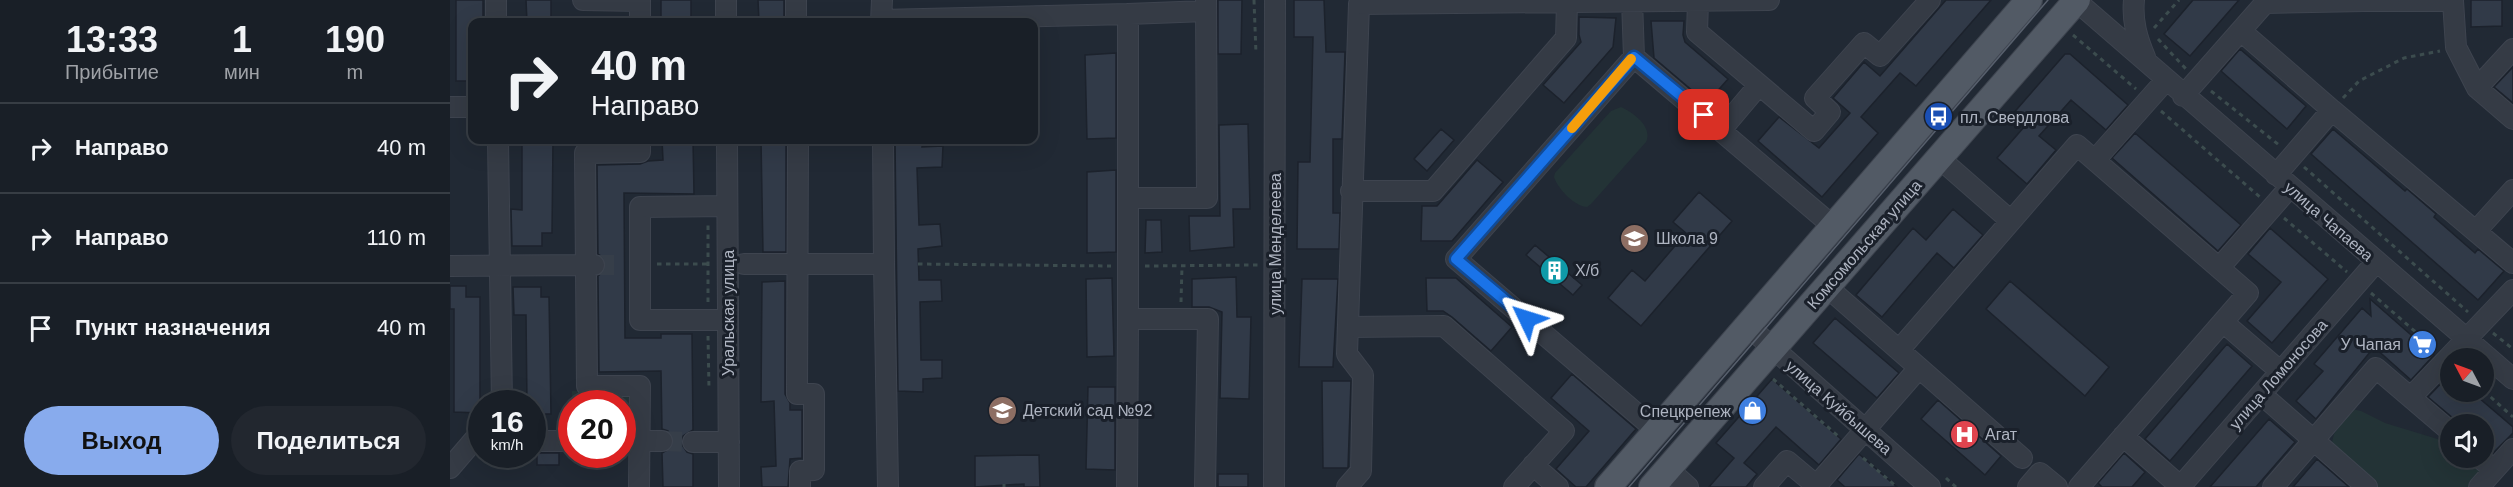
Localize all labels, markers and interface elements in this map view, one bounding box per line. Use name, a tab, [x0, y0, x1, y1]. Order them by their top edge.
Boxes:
text: 13:33	[66, 19, 158, 60]
text: 1	[232, 19, 252, 60]
text: 190	[325, 19, 385, 60]
icon: right	[492, 42, 570, 120]
text: 40 m	[591, 42, 687, 89]
text: Прибытие	[65, 61, 159, 83]
text: мин	[224, 61, 260, 83]
text: m	[347, 61, 363, 83]
pin	[1678, 89, 1729, 140]
text: Направо	[591, 91, 699, 121]
icon: arrive	[1687, 98, 1720, 131]
bus stop icon: пл. Свердлова	[1923, 101, 1955, 133]
place label: пл. Свердлова	[1960, 109, 2069, 126]
icon: right	[24, 132, 57, 165]
text: Направо	[75, 135, 169, 160]
text: 40 m	[377, 135, 426, 160]
street label: улица Менделеева	[1267, 173, 1284, 315]
street label: Комсомольская улица	[1804, 176, 1925, 312]
street label: улица Чапаева	[2281, 178, 2376, 264]
icon: right	[24, 222, 57, 255]
school or university icon: Школа 9	[1619, 222, 1651, 254]
text: Направо	[75, 225, 169, 250]
text: 110 m	[366, 225, 426, 250]
place label: Школа 9	[1656, 230, 1718, 247]
street label: Уральская улица	[720, 250, 737, 376]
building icon: Х/б	[1538, 254, 1570, 286]
place label: Х/б	[1575, 262, 1599, 279]
position arrow	[1495, 287, 1559, 351]
icon: arrive	[24, 312, 57, 345]
text: Пункт назначения	[75, 315, 271, 340]
text: 40 m	[377, 315, 426, 340]
street label: улица Ломоносова	[2226, 316, 2331, 433]
supermarket icon: У Чапая	[2406, 328, 2438, 360]
place label: У Чапая	[2341, 336, 2401, 353]
north arrow	[2440, 348, 2494, 402]
map controls	[2440, 348, 2494, 468]
street label: улица Куйбышева	[1782, 357, 1895, 458]
speed limit sign: 20	[558, 390, 636, 468]
school or university icon: Детский сад №92	[986, 394, 1018, 426]
shop icon: Спецкрепеж	[1736, 395, 1768, 427]
place label: Детский сад №92	[1023, 402, 1152, 419]
place label: Спецкрепеж	[1640, 403, 1731, 420]
text: 16	[490, 405, 524, 438]
button: Выход	[24, 406, 219, 475]
button: Поделиться	[231, 406, 426, 475]
button: sound	[2440, 414, 2494, 468]
hospital icon: Агат	[1948, 418, 1980, 450]
place label: Агат	[1985, 426, 2018, 443]
text: km/h	[491, 436, 523, 453]

